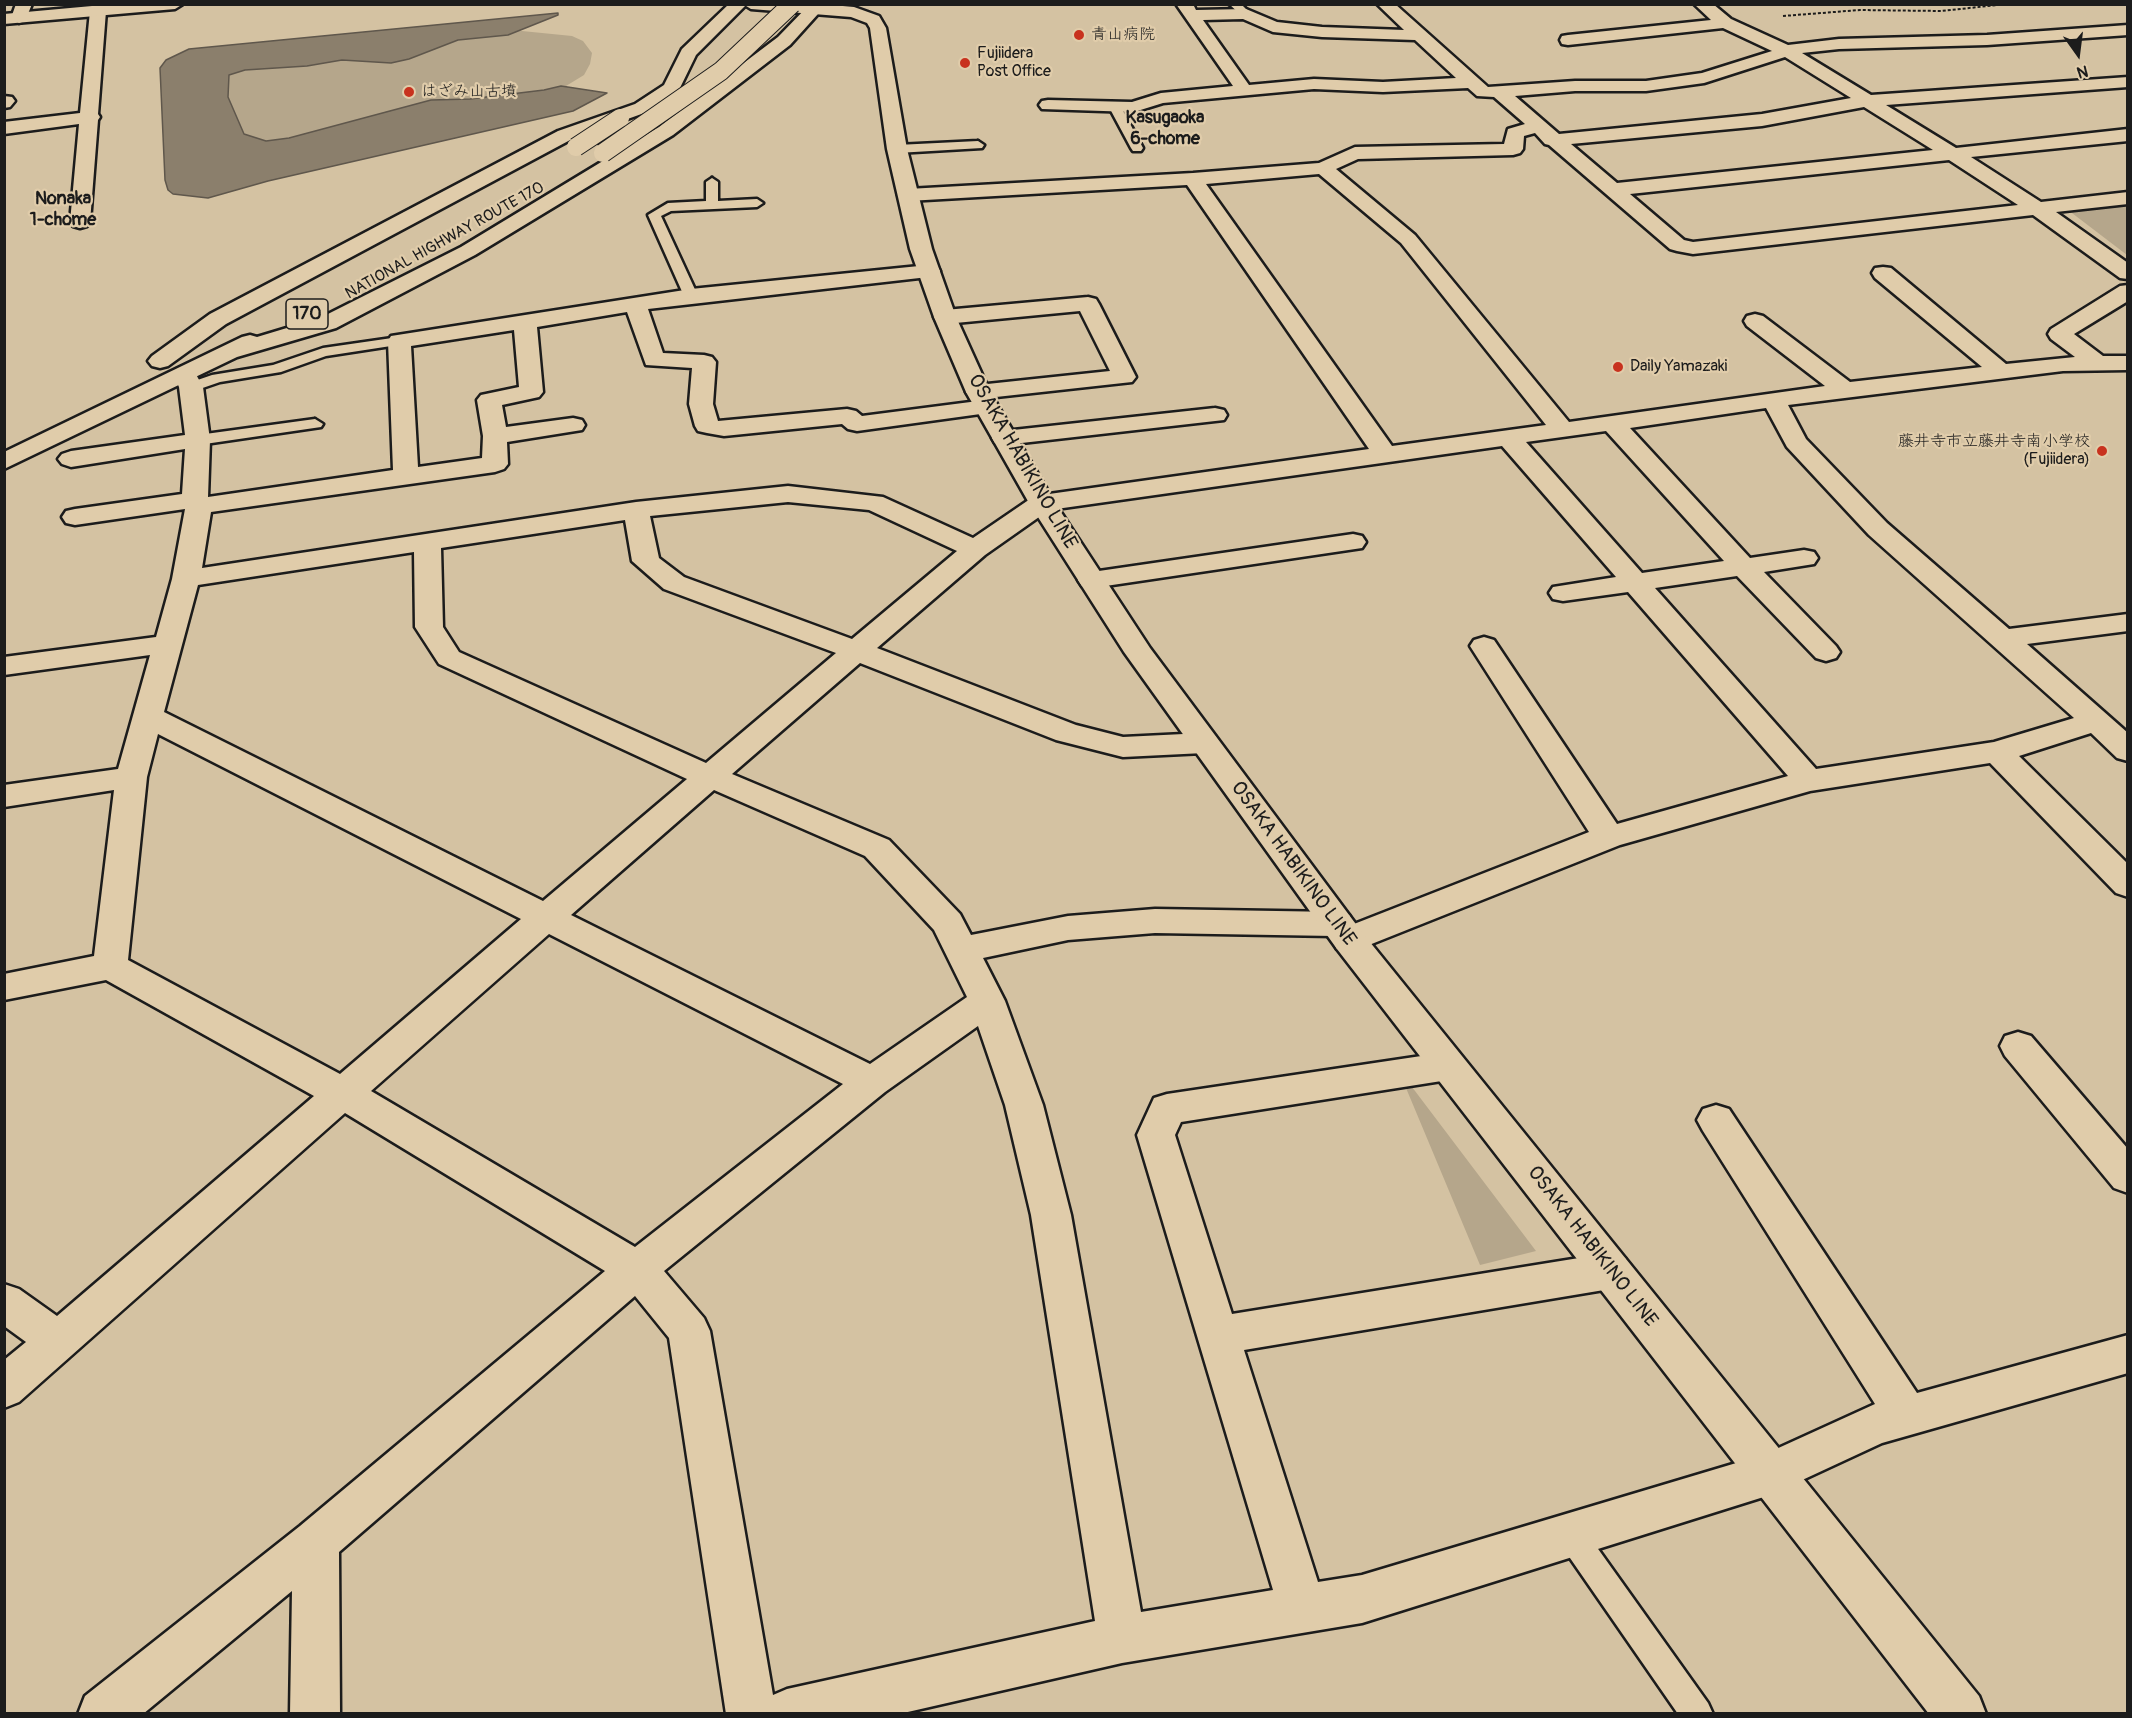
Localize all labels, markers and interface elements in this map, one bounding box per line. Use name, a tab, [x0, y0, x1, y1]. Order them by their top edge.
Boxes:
north arrow	[2048, 24, 2108, 84]
place label: 青山病院	[1091, 25, 1155, 45]
marker: 青山病院	[1072, 28, 1086, 42]
place label: Fujiidera Post Office	[977, 44, 1051, 82]
marker: Fujiidera Post Office	[958, 56, 972, 70]
text: N	[2075, 60, 2090, 82]
place label: はざみ山古墳	[421, 82, 517, 102]
marker: はざみ山古墳	[402, 85, 416, 99]
district label: Kasugaoka 6-chome	[1126, 107, 1204, 150]
street label: NATIONAL HIGHWAY ROUTE 170	[342, 178, 548, 304]
district label: Nonaka 1-chome	[30, 188, 96, 230]
road number: 170	[286, 299, 328, 329]
place label: Daily Yamazaki	[1630, 357, 1727, 377]
marker: Daily Yamazaki	[1611, 360, 1625, 374]
street label: OSAKA HABIKINO LINE	[962, 370, 1082, 554]
place label: 藤井寺市立藤井寺南小学校 (Fujiidera)	[1898, 432, 2090, 470]
marker: 藤井寺市立藤井寺南小学校 (Fujiidera)	[2095, 444, 2109, 458]
street label: OSAKA HABIKINO LINE	[1225, 777, 1361, 951]
street label: OSAKA HABIKINO LINE	[1522, 1162, 1662, 1332]

